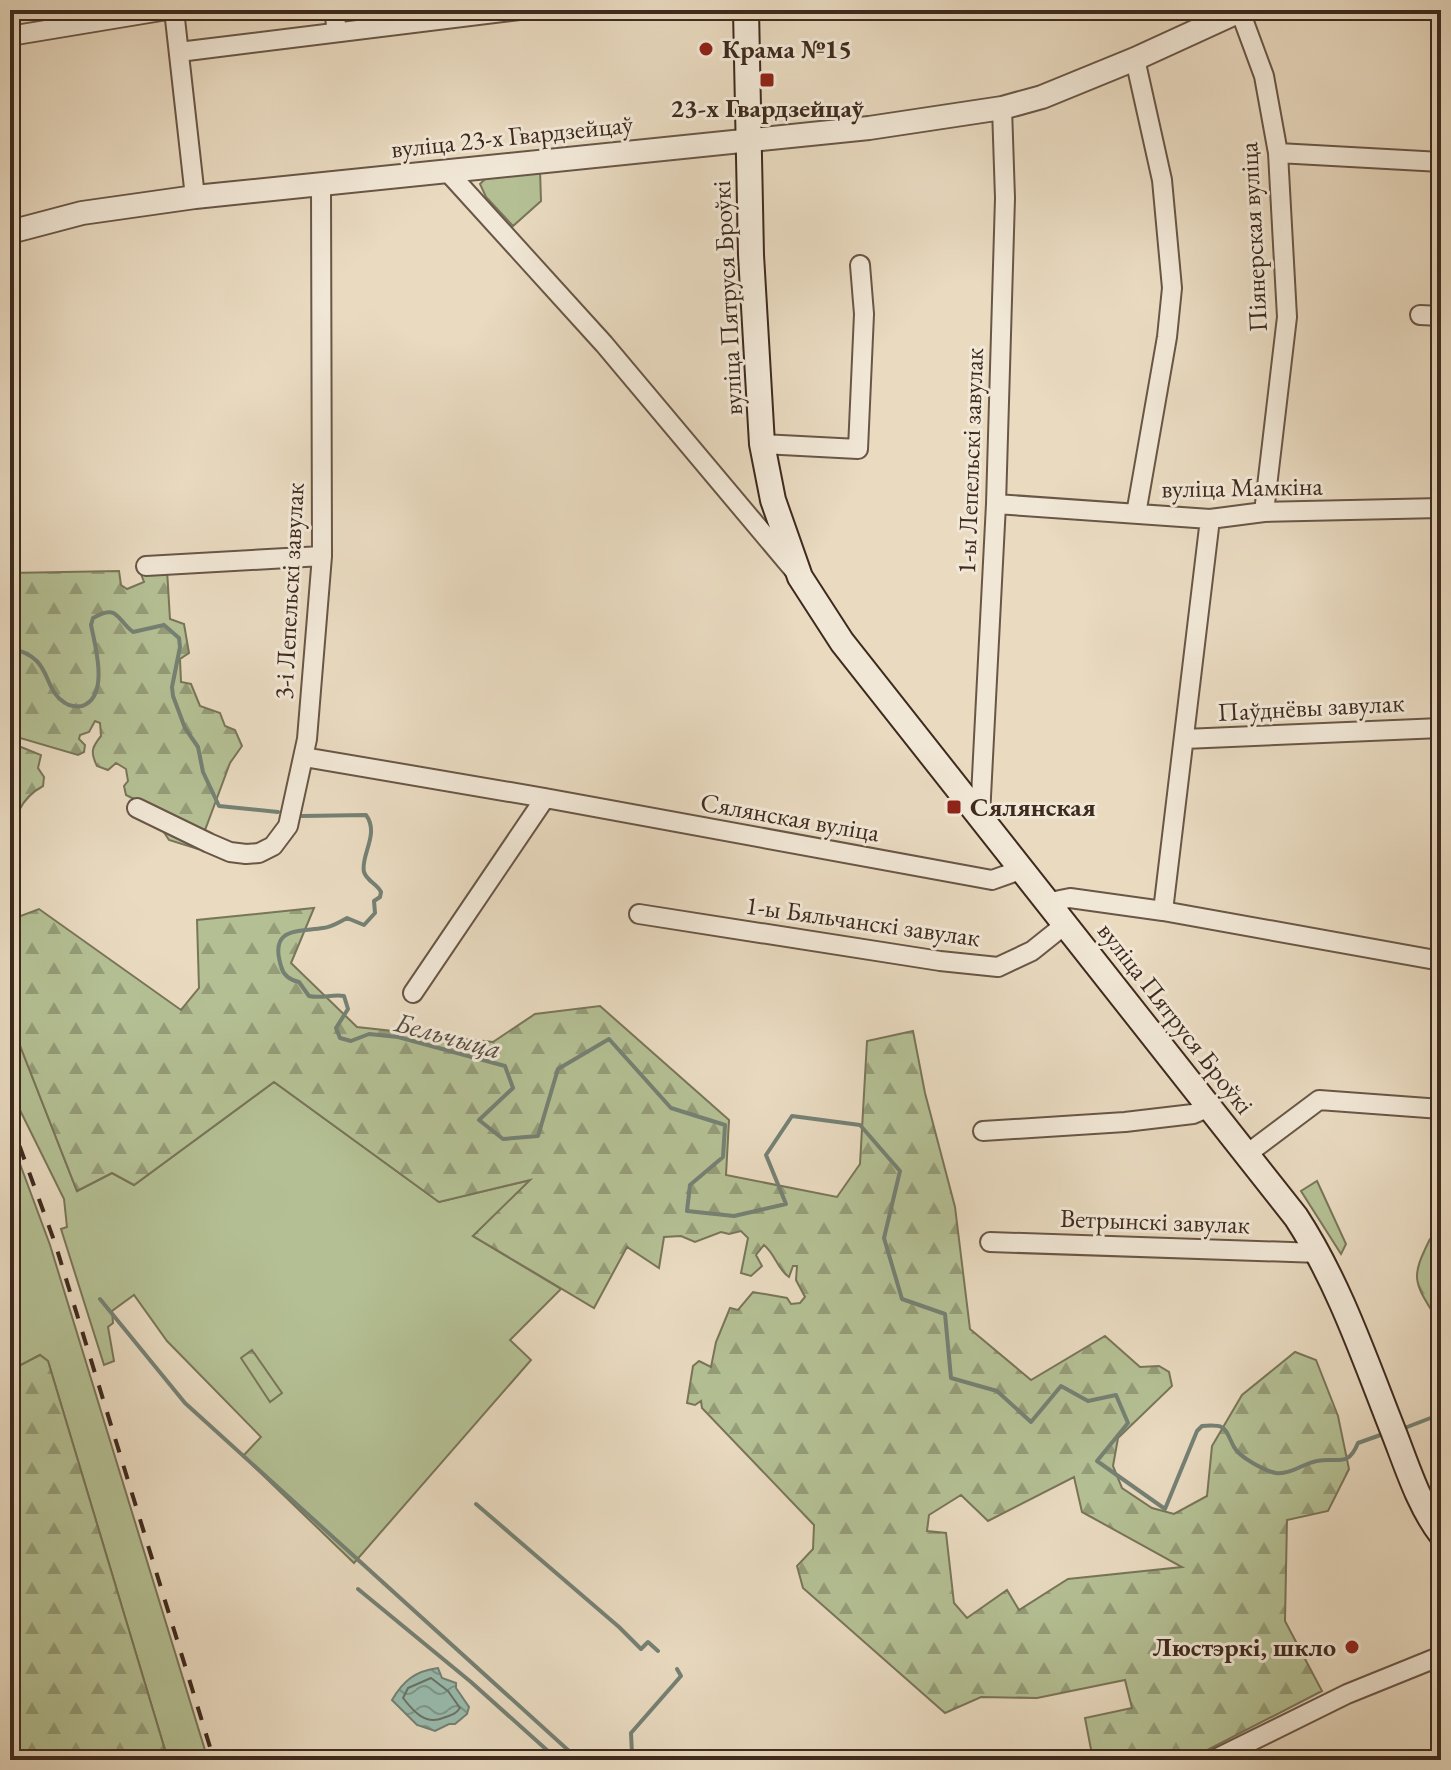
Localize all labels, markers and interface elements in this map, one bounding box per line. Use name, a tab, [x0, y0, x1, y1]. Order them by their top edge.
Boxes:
place label: Крама №15	[722, 32, 852, 66]
marker: Крама №15	[697, 40, 715, 58]
marker: 23-х Гвардзейцаў	[758, 71, 776, 89]
place label: 23-х Гвардзейцаў	[670, 91, 864, 125]
street label: вуліца 23-х Гвардзейцаў	[389, 106, 635, 166]
street label: Піянерская вуліца	[1231, 141, 1275, 333]
street label: вуліца Пятруся Броўкі	[704, 180, 750, 416]
street label: 1-ы Лепельскі завулак	[949, 347, 991, 575]
street label: вуліца Мамкіна	[1161, 469, 1324, 505]
street label: 3-і Лепельскі завулак	[266, 481, 312, 700]
street label: Паўднёвы завулак	[1217, 685, 1406, 729]
street label: Сялянская вуліца	[698, 785, 883, 850]
place label: Сялянская	[970, 790, 1096, 824]
marker: Сялянская	[945, 798, 963, 816]
street label: 1-ы Бяльчанскі завулак	[744, 888, 983, 954]
street label: вуліца Пятруся Броўкі	[1090, 915, 1262, 1121]
water label: Бельчыца	[390, 1003, 505, 1066]
street label: Ветрынскі завулак	[1059, 1201, 1251, 1241]
place label: Люстэркі, шкло	[1153, 1630, 1336, 1664]
marker: Люстэркі, шкло	[1343, 1638, 1361, 1656]

